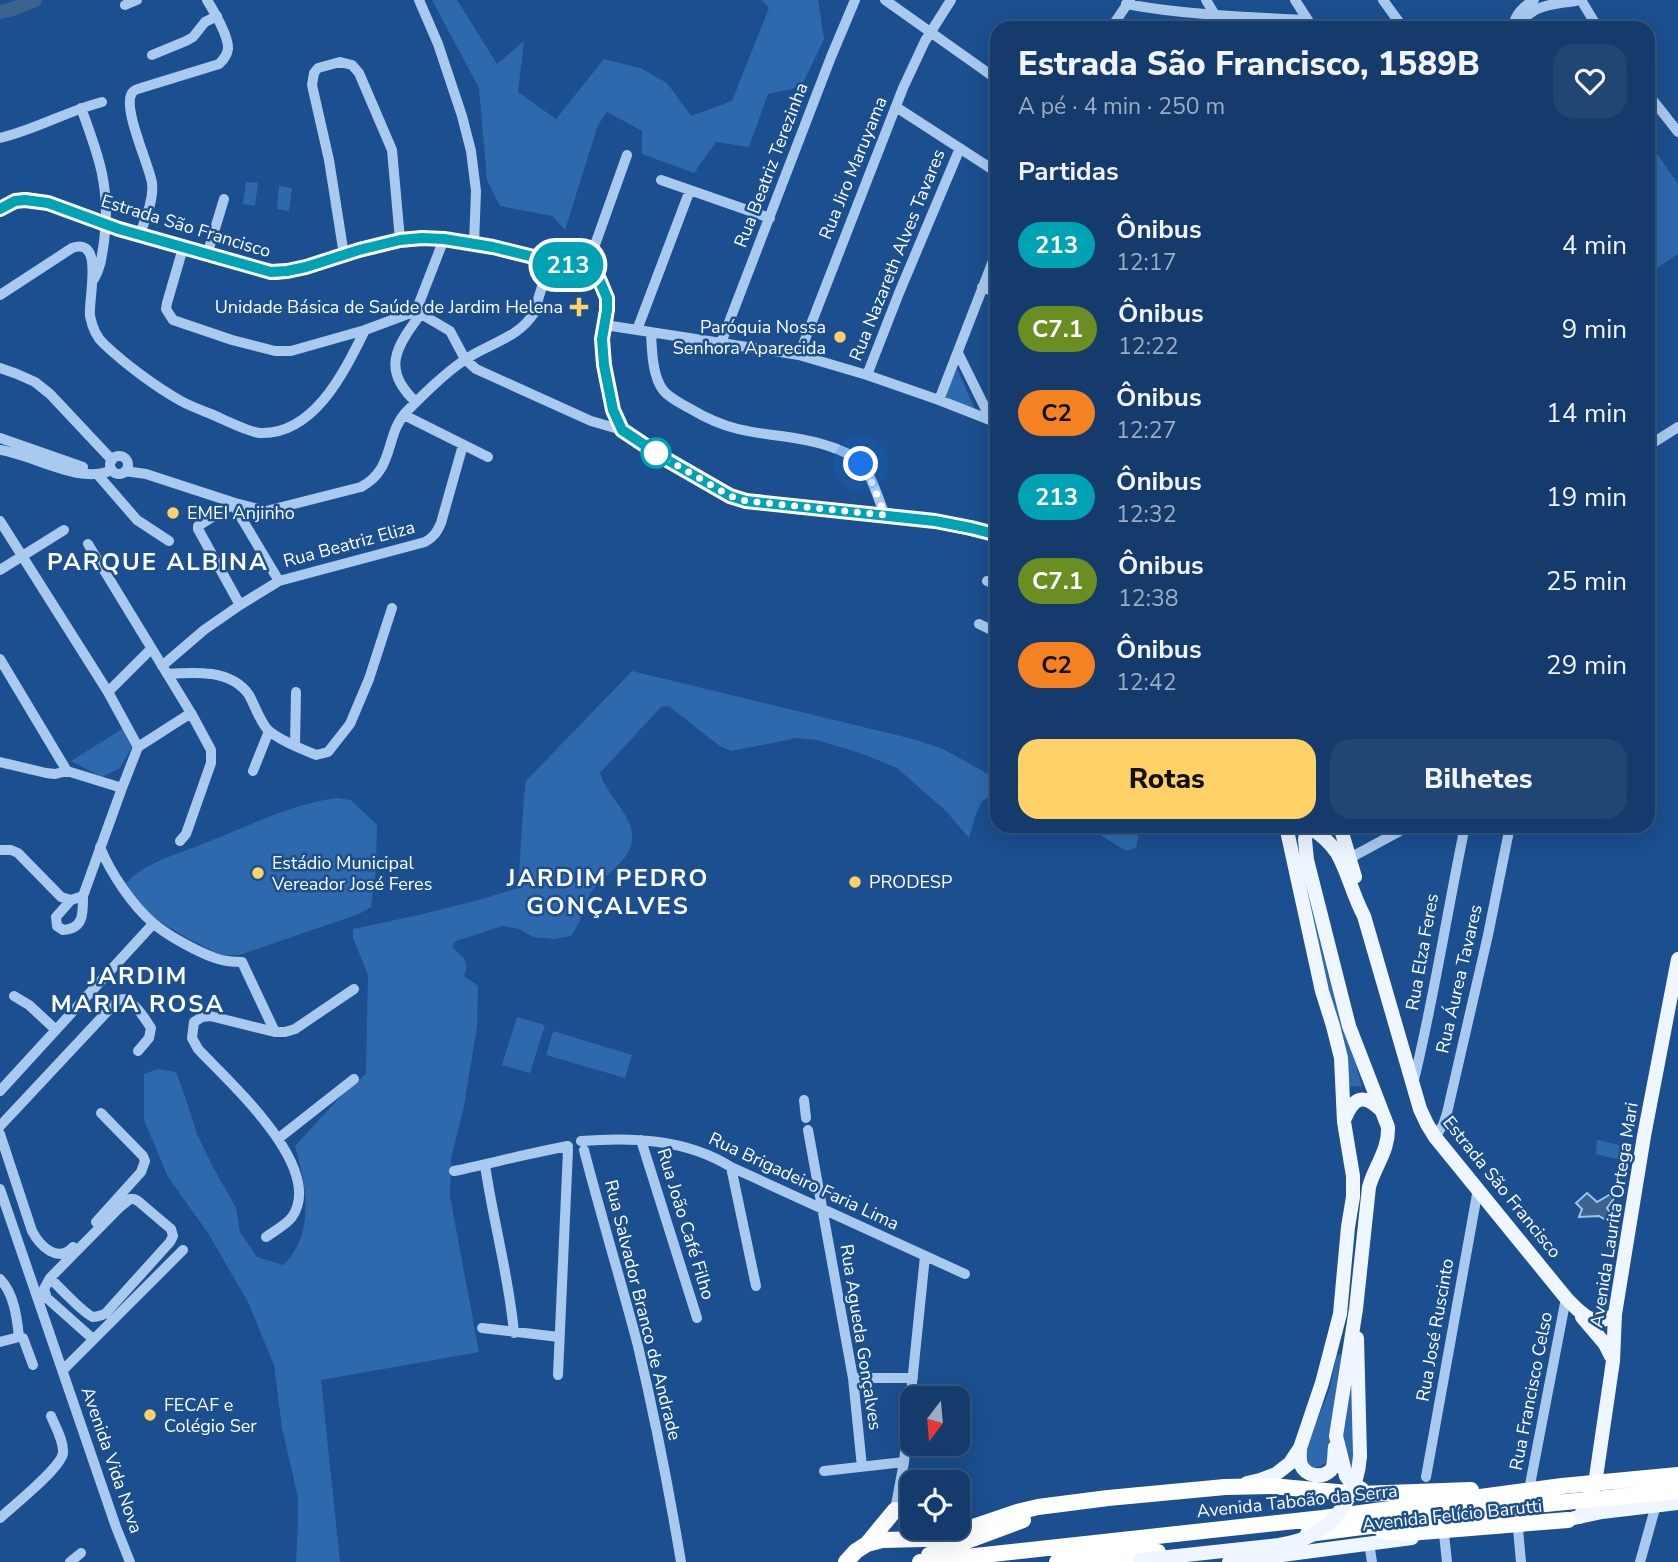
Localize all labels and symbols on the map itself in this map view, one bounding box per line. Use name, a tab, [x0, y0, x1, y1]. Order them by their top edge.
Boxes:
street label: Rua Beatriz Terezinha	[728, 79, 814, 251]
street label: Rua Jiro Maruyama	[813, 93, 893, 243]
street label: Rua Nazareth Alves Tavares	[843, 146, 951, 364]
street label: Estrada São Francisco	[98, 189, 274, 263]
line badge: 213	[528, 242, 608, 288]
place label: Unidade Básica de Saúde de Jardim Helena	[215, 295, 563, 319]
marker: Unidade Básica de Saúde de Jardim Helena	[569, 297, 589, 317]
place label: Paróquia Nossa Senhora Aparecida	[673, 315, 826, 360]
marker: Paróquia Nossa Senhora Aparecida	[832, 329, 848, 345]
unlabelled marker	[641, 438, 671, 468]
your location	[843, 446, 878, 481]
place label: EMEI Anjinho	[187, 501, 295, 525]
marker: EMEI Anjinho	[165, 505, 181, 521]
street label: Rua Beatriz Eliza	[281, 515, 417, 573]
district label: PARQUE ALBINA	[47, 546, 269, 578]
place label: Estádio Municipal Vereador José Feres	[271, 851, 432, 896]
district label: JARDIM PEDRO GONÇALVES	[506, 862, 709, 922]
marker: Estádio Municipal Vereador José Feres	[250, 865, 266, 881]
place label: PRODESP	[869, 870, 952, 894]
marker: PRODESP	[847, 874, 863, 890]
street label: Rua Elza Feres	[1400, 892, 1444, 1012]
street label: Rua Áurea Tavares	[1430, 902, 1488, 1056]
district label: JARDIM MARIA ROSA	[51, 960, 225, 1020]
street label: Avenida Laurita Ortega Mari	[1584, 1101, 1644, 1329]
street label: Estrada São Francisco	[1437, 1111, 1567, 1263]
street label: Rua Brigadeiro Faria Lima	[705, 1126, 903, 1236]
street label: Rua João Café Filho	[652, 1145, 720, 1303]
street label: Rua Salvador Branco de Andrade	[599, 1177, 687, 1443]
street label: Rua Agueda Gonçalves	[834, 1242, 888, 1432]
street label: Rua José Ruscinto	[1411, 1257, 1459, 1403]
street label: Rua Francisco Celso	[1504, 1310, 1558, 1472]
street label: Avenida Vida Nova	[76, 1384, 148, 1536]
north arrow	[900, 1386, 970, 1456]
place label: FECAF e Colégio Ser	[164, 1393, 257, 1438]
marker: FECAF e Colégio Ser	[142, 1407, 158, 1423]
street label: Avenida Taboão da Serra	[1195, 1479, 1399, 1523]
street label: Avenida Felício Barutti	[1361, 1494, 1543, 1536]

